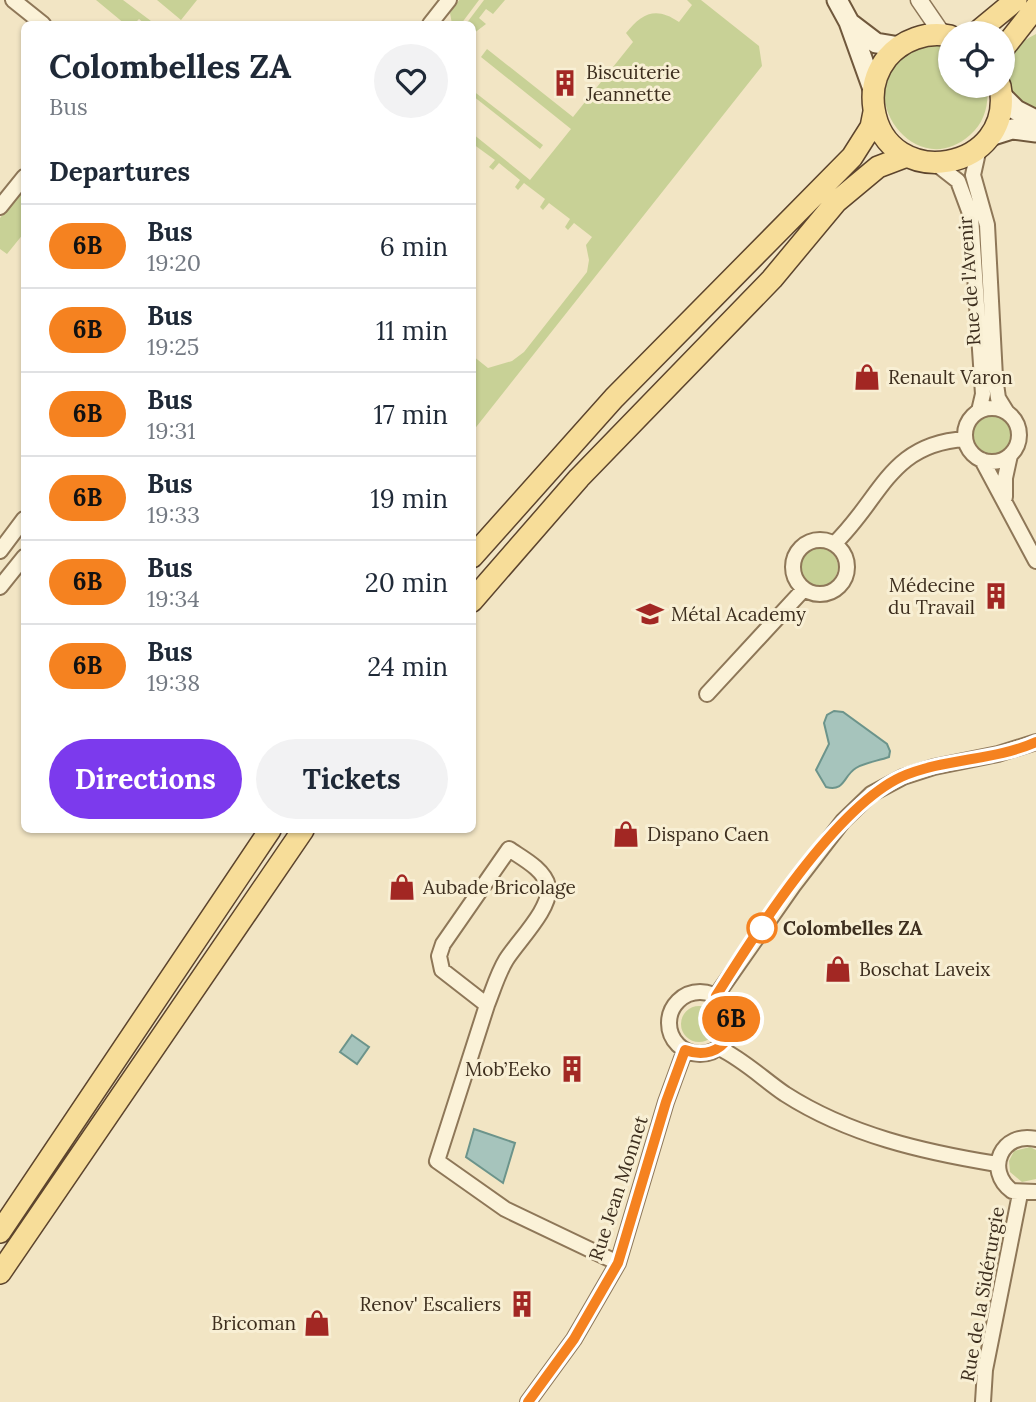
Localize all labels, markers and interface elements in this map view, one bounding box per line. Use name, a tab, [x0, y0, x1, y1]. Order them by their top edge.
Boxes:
map controls	[938, 21, 1015, 98]
button: locate	[938, 21, 1015, 98]
button: heart	[374, 44, 448, 118]
text: Colombelles ZA	[49, 45, 291, 87]
place label: Biscuiterie Jeannette	[585, 60, 680, 106]
building icon: Biscuiterie Jeannette	[550, 68, 580, 98]
text: Bus	[49, 92, 88, 121]
text: Departures	[49, 155, 190, 188]
text: Bus	[147, 215, 193, 248]
street label: Rue de l'Avenir	[952, 215, 985, 347]
text: 6B	[73, 230, 102, 261]
text: 6 min	[380, 230, 448, 263]
text: 19:20	[147, 248, 201, 277]
text: Bus	[147, 299, 193, 332]
text: 6B	[73, 314, 102, 345]
text: 11 min	[376, 314, 448, 347]
text: 19:25	[147, 332, 199, 361]
shop icon: Renault Varon	[852, 362, 882, 392]
place label: Renault Varon	[888, 365, 1013, 389]
text: Bus	[147, 383, 193, 416]
text: 6B	[73, 398, 102, 429]
text: 17 min	[373, 398, 448, 431]
text: 19:31	[147, 416, 196, 445]
text: Bus	[147, 467, 193, 500]
text: 6B	[73, 482, 102, 513]
text: 19 min	[370, 482, 448, 515]
text: 19:33	[147, 500, 200, 529]
text: Bus	[147, 551, 193, 584]
text: 6B	[73, 566, 102, 597]
text: 20 min	[365, 566, 448, 599]
place label: Médecine du Travail	[888, 573, 975, 619]
building icon: Médecine du Travail	[981, 581, 1011, 611]
text: 19:34	[147, 584, 200, 613]
school or university icon: Métal Academy	[635, 599, 665, 629]
place label: Métal Academy	[671, 602, 806, 626]
text: Bus	[147, 635, 193, 668]
text: 6B	[73, 650, 102, 681]
text: 24 min	[367, 650, 448, 683]
text: 19:38	[147, 668, 200, 697]
button: Directions	[49, 739, 242, 819]
button: Tickets	[256, 739, 448, 819]
shop icon: Dispano Caen	[611, 819, 641, 849]
place label: Dispano Caen	[647, 822, 769, 846]
shop icon: Aubade Bricolage	[387, 872, 417, 902]
place label: Aubade Bricolage	[422, 875, 576, 899]
marker: Colombelles ZA	[747, 913, 777, 943]
place label: Colombelles ZA	[783, 916, 923, 940]
shop icon: Boschat Laveix	[823, 954, 853, 984]
place label: Boschat Laveix	[859, 957, 990, 981]
line badge: 6B	[700, 996, 762, 1042]
text: 6B	[716, 1003, 746, 1034]
building icon: Mob’Eeko	[557, 1054, 587, 1084]
place label: Mob’Eeko	[465, 1057, 551, 1081]
street label: Rue Jean Monnet	[583, 1112, 653, 1264]
street label: Rue de la Sidérurgie	[955, 1205, 1009, 1383]
building icon: Renov' Escaliers	[507, 1289, 537, 1319]
place label: Renov' Escaliers	[359, 1292, 501, 1316]
shop icon: Bricoman	[302, 1308, 332, 1338]
place label: Bricoman	[211, 1311, 296, 1335]

